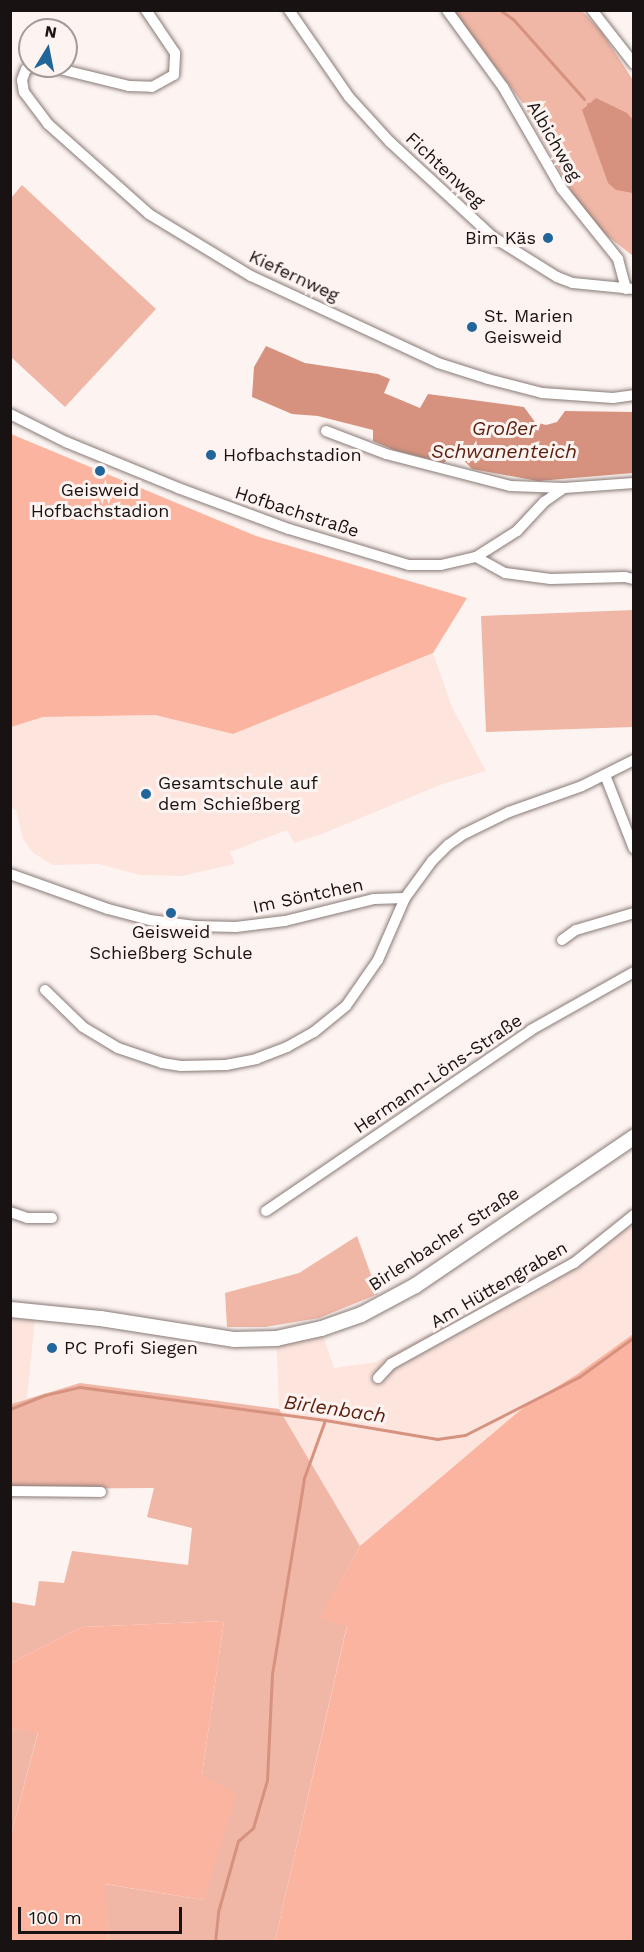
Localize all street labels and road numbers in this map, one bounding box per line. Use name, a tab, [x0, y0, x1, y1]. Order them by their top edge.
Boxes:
street label: Albichweg	[522, 97, 586, 185]
street label: Fichtenweg	[401, 128, 489, 212]
street label: Kiefernweg	[245, 246, 343, 306]
street label: Hofbachstraße	[232, 482, 362, 542]
street label: Im Söntchen	[251, 874, 365, 918]
street label: Hermann-Löns-Straße	[350, 1010, 526, 1138]
street label: Birlenbacher Straße	[365, 1182, 523, 1296]
street label: Am Hüttengraben	[427, 1237, 571, 1333]

